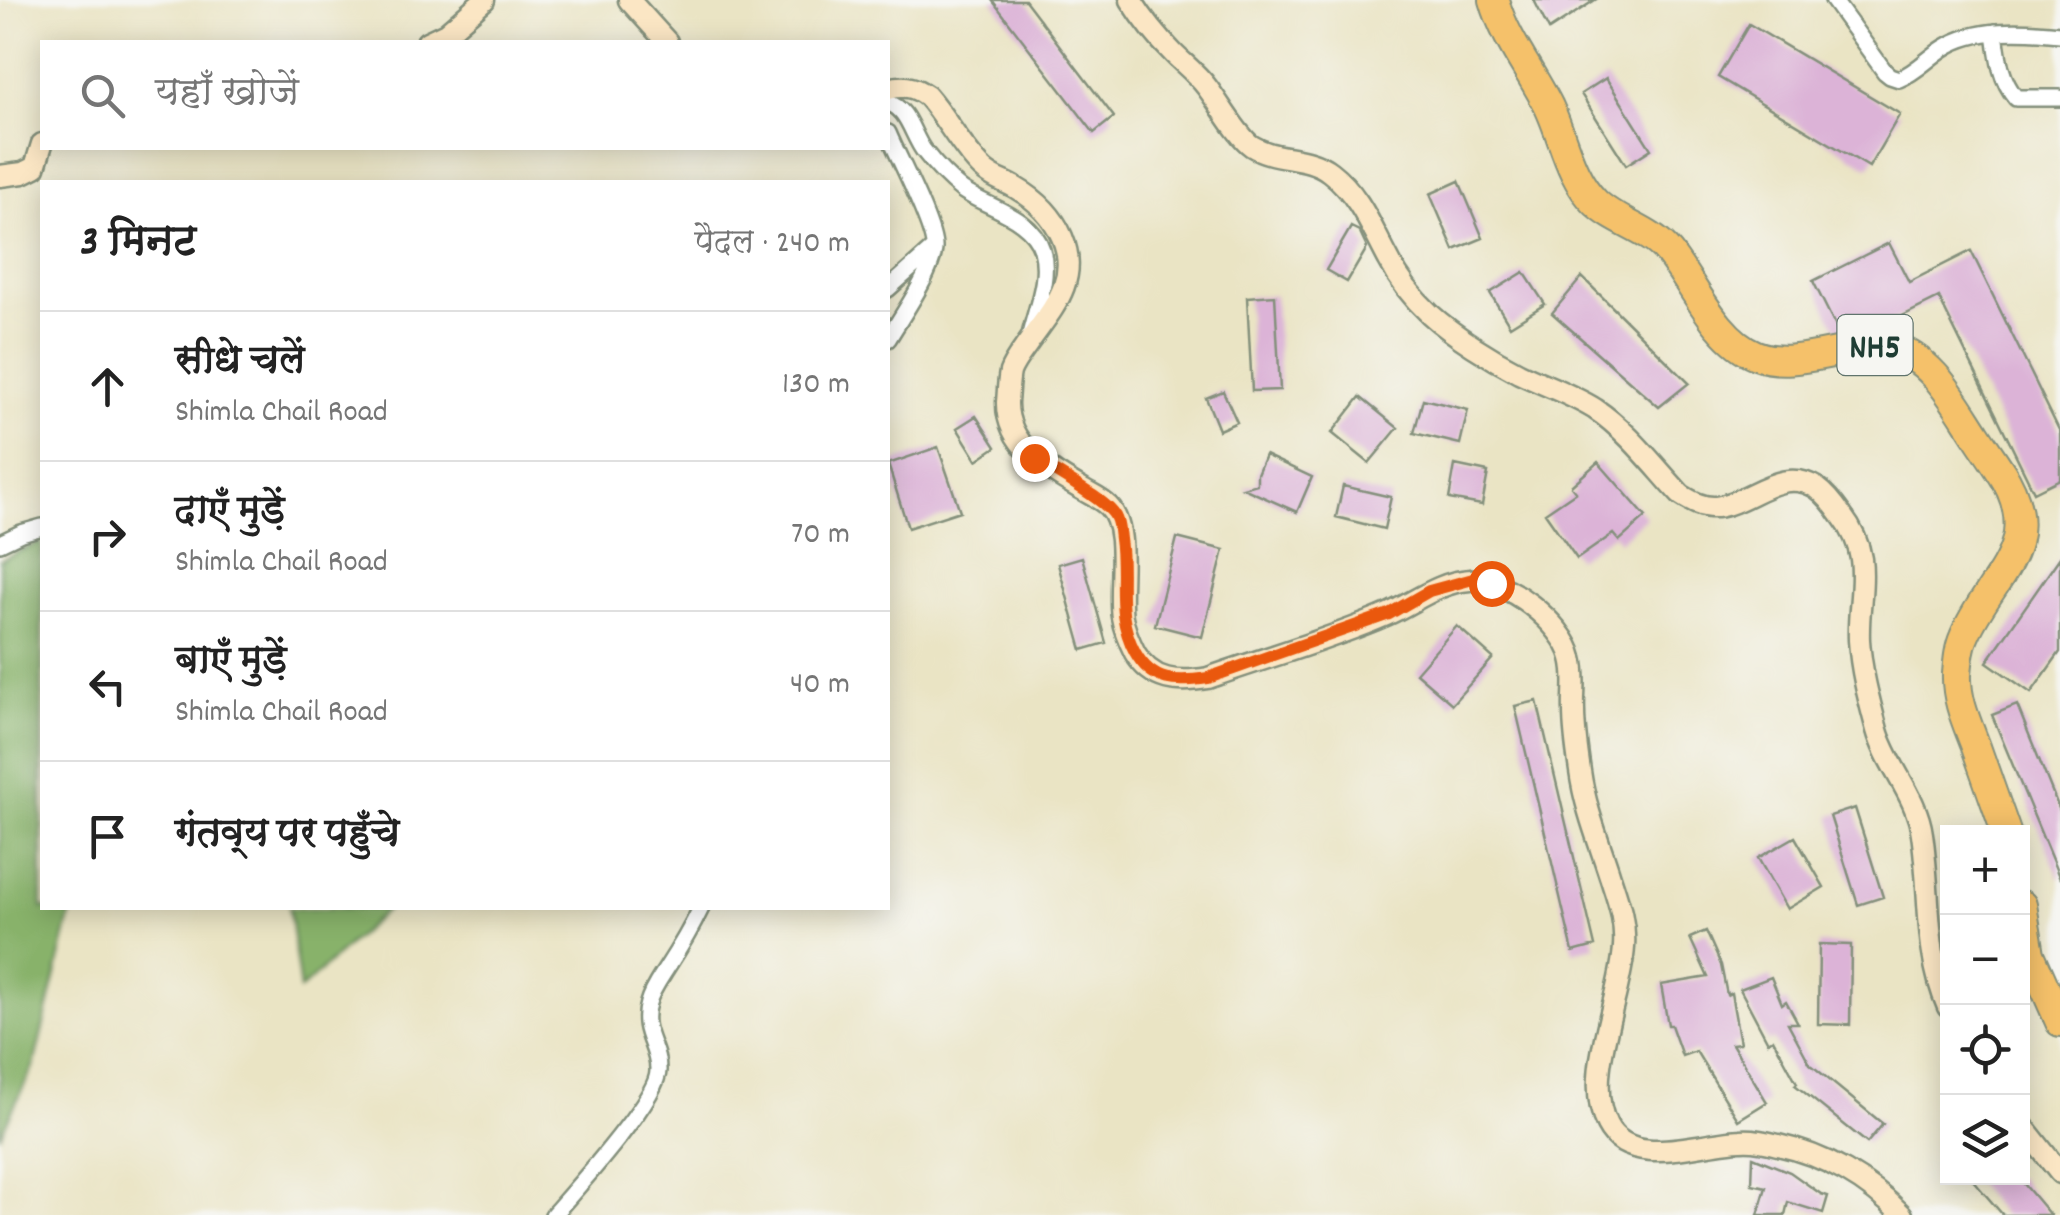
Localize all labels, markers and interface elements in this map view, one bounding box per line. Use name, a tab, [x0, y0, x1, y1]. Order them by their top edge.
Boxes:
search box	[40, 40, 890, 150]
icon: search	[75, 68, 130, 123]
text: यहाँ खोजें	[155, 68, 299, 123]
text: 3 मिनट	[80, 215, 197, 275]
text: पैदल · 240 m	[695, 222, 850, 268]
road number: NH5	[1838, 315, 1912, 375]
text: सीधे चलें	[175, 336, 305, 391]
icon: ahead	[80, 359, 135, 414]
text: 130 m	[782, 363, 850, 409]
text: Shimla Chail Road	[175, 391, 388, 437]
route end	[1012, 436, 1058, 482]
text: दाएँ मुड़ें	[175, 486, 285, 541]
icon: right	[80, 509, 135, 564]
text: 70 m	[791, 513, 850, 559]
text: Shimla Chail Road	[175, 541, 388, 587]
route start	[1469, 561, 1515, 607]
text: बाएँ मुड़ें	[175, 636, 287, 691]
icon: left	[80, 659, 135, 714]
text: 40 m	[790, 663, 850, 709]
text: Shimla Chail Road	[175, 691, 388, 737]
icon: arrive	[80, 809, 135, 864]
text: गंतव्य पर पहुँचे	[175, 809, 400, 864]
map controls	[1940, 825, 2030, 1185]
button: +	[1940, 825, 2030, 915]
button: −	[1940, 915, 2030, 1005]
button: locate	[1940, 1005, 2030, 1095]
button: layers	[1940, 1095, 2030, 1185]

